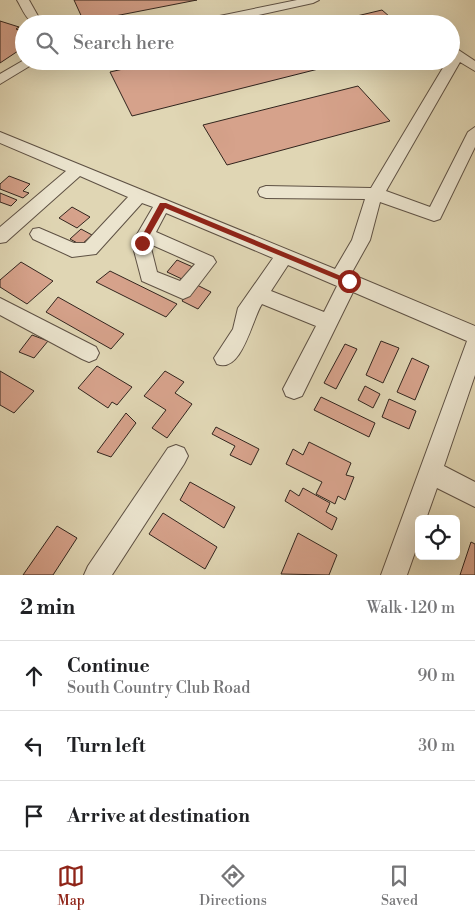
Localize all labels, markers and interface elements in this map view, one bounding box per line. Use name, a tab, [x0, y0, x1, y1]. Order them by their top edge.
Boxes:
search box	[15, 15, 460, 70]
icon: search	[33, 29, 61, 57]
text: Search here	[73, 31, 174, 55]
route end	[131, 232, 154, 255]
route start	[338, 270, 361, 293]
map controls	[415, 515, 460, 560]
button: locate	[415, 515, 460, 560]
text: 2 min	[20, 595, 75, 621]
text: Walk · 120 m	[367, 598, 455, 618]
text: Continue	[67, 654, 150, 678]
icon: ahead	[20, 662, 48, 690]
text: 90 m	[417, 666, 455, 686]
text: South Country Club Road	[67, 678, 250, 698]
icon: left	[20, 732, 48, 760]
text: Turn left	[67, 734, 146, 758]
text: 30 m	[418, 736, 455, 756]
icon: arrive	[20, 802, 48, 830]
text: Arrive at destination	[67, 804, 250, 828]
tab: Map	[57, 862, 85, 910]
tab: Directions	[199, 862, 267, 910]
tab: Saved	[381, 862, 418, 910]

